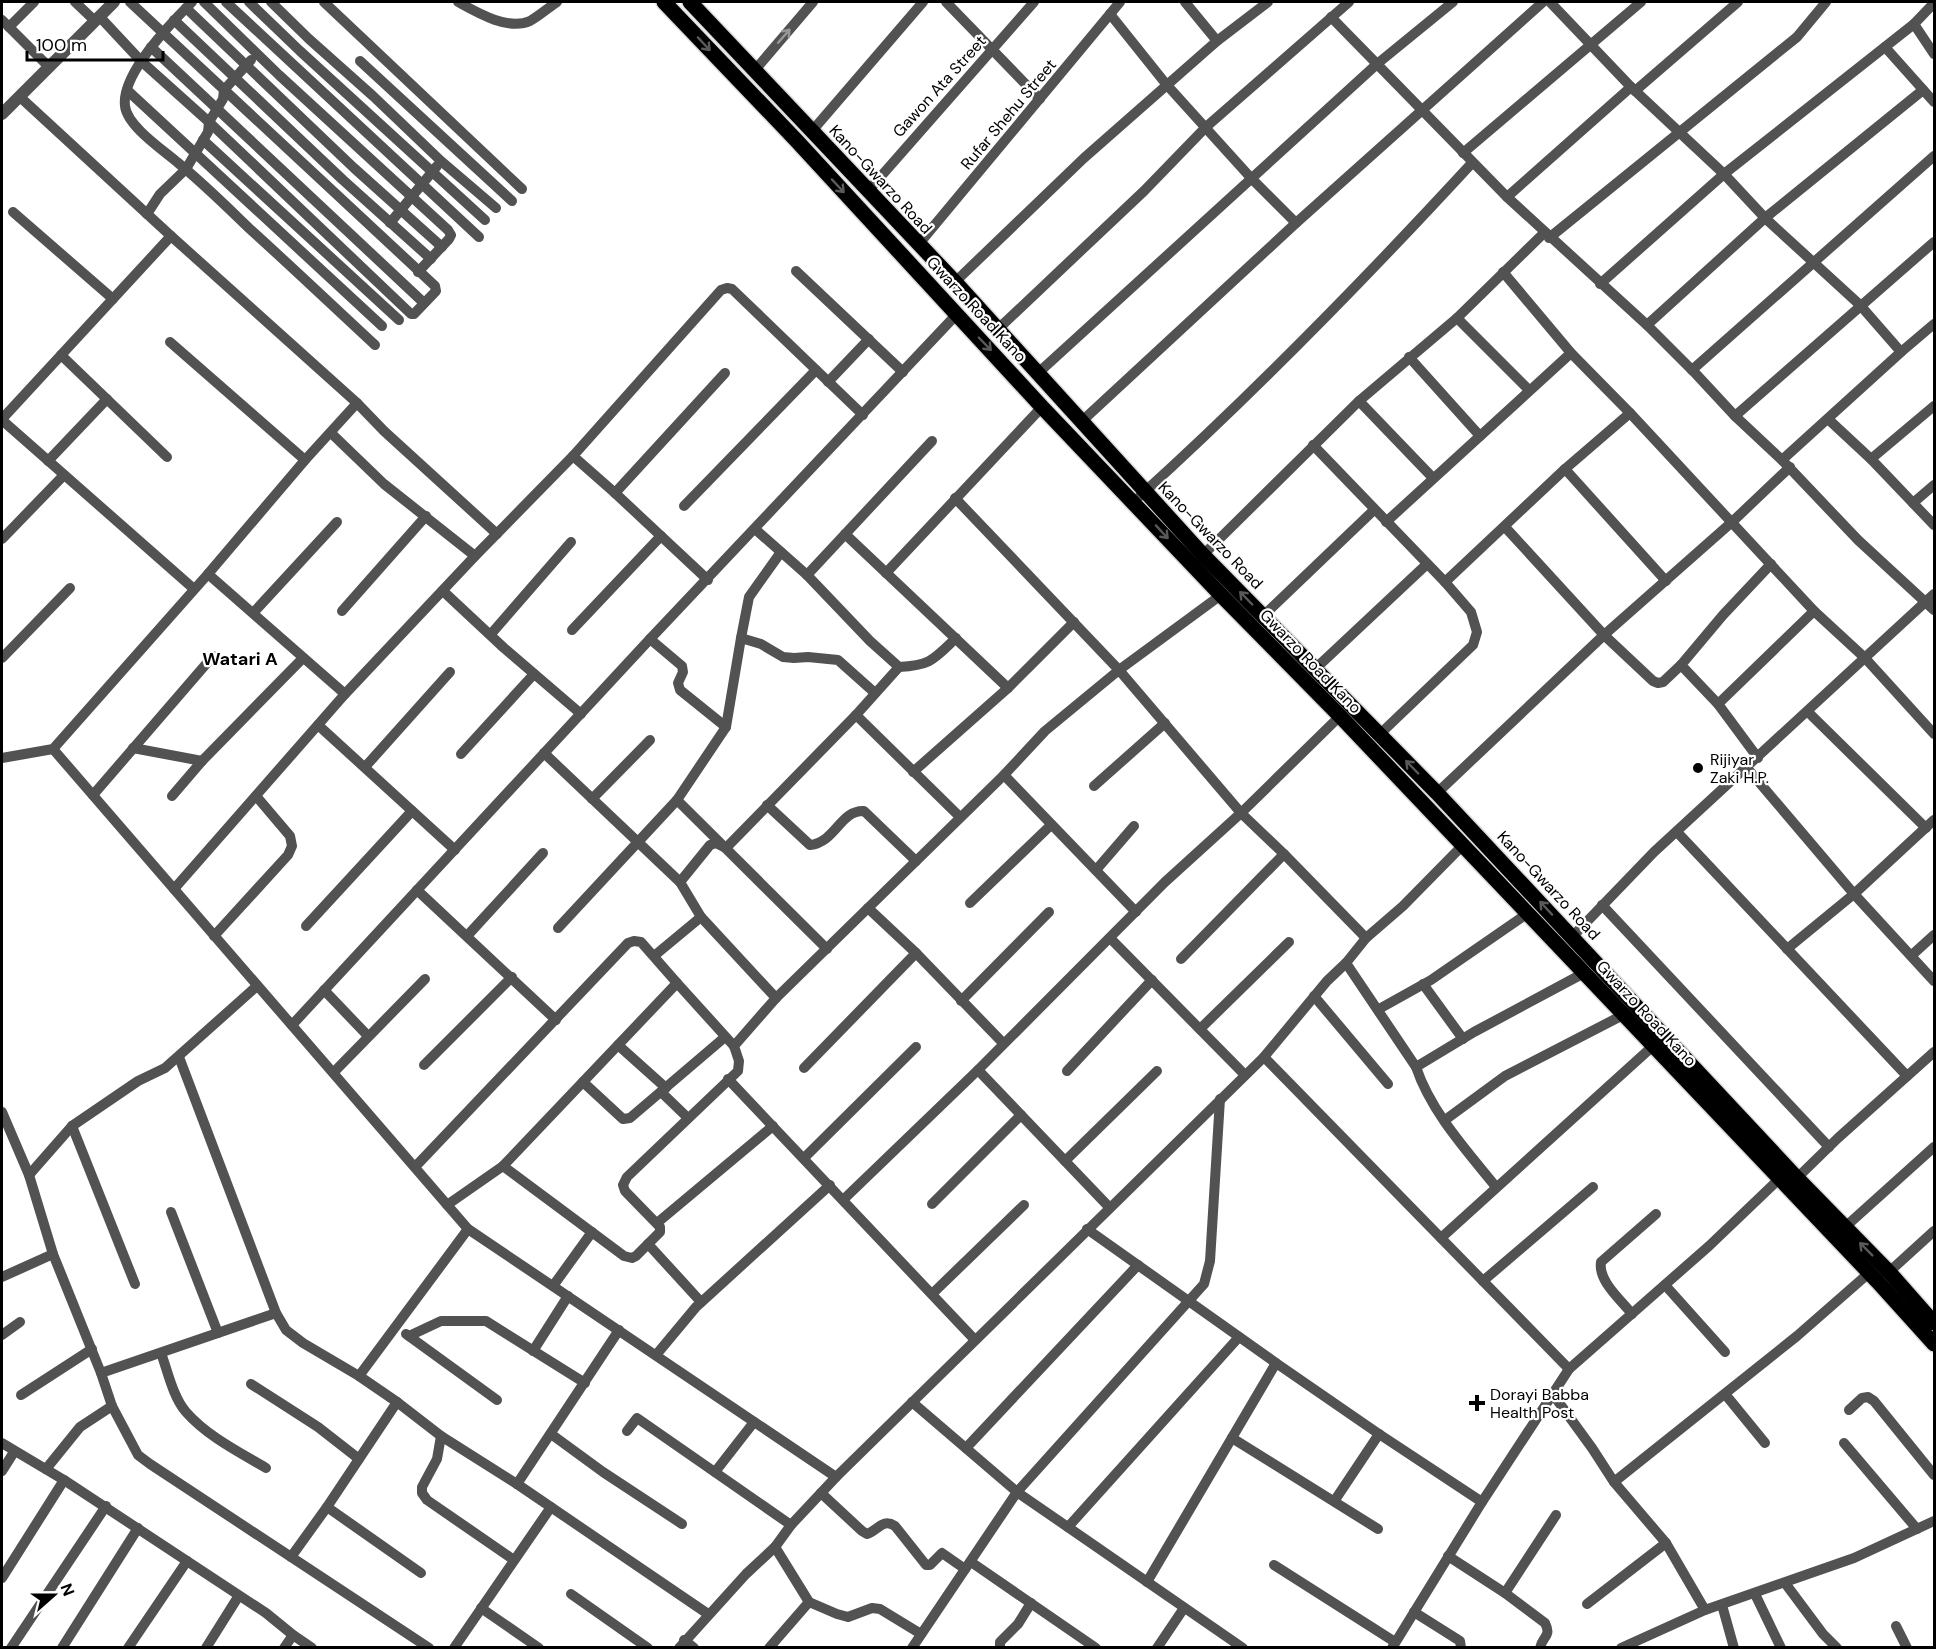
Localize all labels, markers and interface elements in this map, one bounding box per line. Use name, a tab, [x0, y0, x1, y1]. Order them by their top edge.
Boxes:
scale bar	[27, 24, 164, 62]
one-way arrow	[777, 29, 791, 44]
street label: Gawon Ata Street	[888, 31, 991, 142]
text: 100 m	[36, 33, 87, 57]
one-way arrow	[697, 36, 711, 51]
street label: Rufar Shehu Street	[956, 55, 1061, 174]
street label: Kano-Gwarzo Road	[825, 120, 937, 238]
one-way arrow	[831, 178, 845, 193]
street label: Gwarzo Road Kano	[922, 252, 1031, 367]
one-way arrow	[978, 337, 992, 352]
street label: Kano-Gwarzo Road	[1154, 477, 1268, 594]
one-way arrow	[1155, 524, 1169, 539]
one-way arrow	[1238, 590, 1253, 605]
street label: Gwarzo Road Kano	[1255, 605, 1366, 718]
district label: Watari A	[202, 647, 278, 671]
place label: Rijiyar Zaki H.P.	[1710, 749, 1769, 788]
one-way arrow	[1404, 759, 1419, 774]
marker: Rijiyar Zaki H.P.	[1691, 761, 1705, 775]
street label: Kano-Gwarzo Road	[1493, 826, 1605, 944]
one-way arrow	[1539, 901, 1553, 916]
street label: Gwarzo Road Kano	[1592, 956, 1701, 1071]
one-way arrow	[1859, 1242, 1874, 1257]
place label: Dorayi Babba Health Post	[1490, 1384, 1589, 1423]
marker: Dorayi Babba Health Post	[1468, 1394, 1486, 1412]
north arrow	[24, 1565, 84, 1625]
text: N	[56, 1581, 79, 1599]

